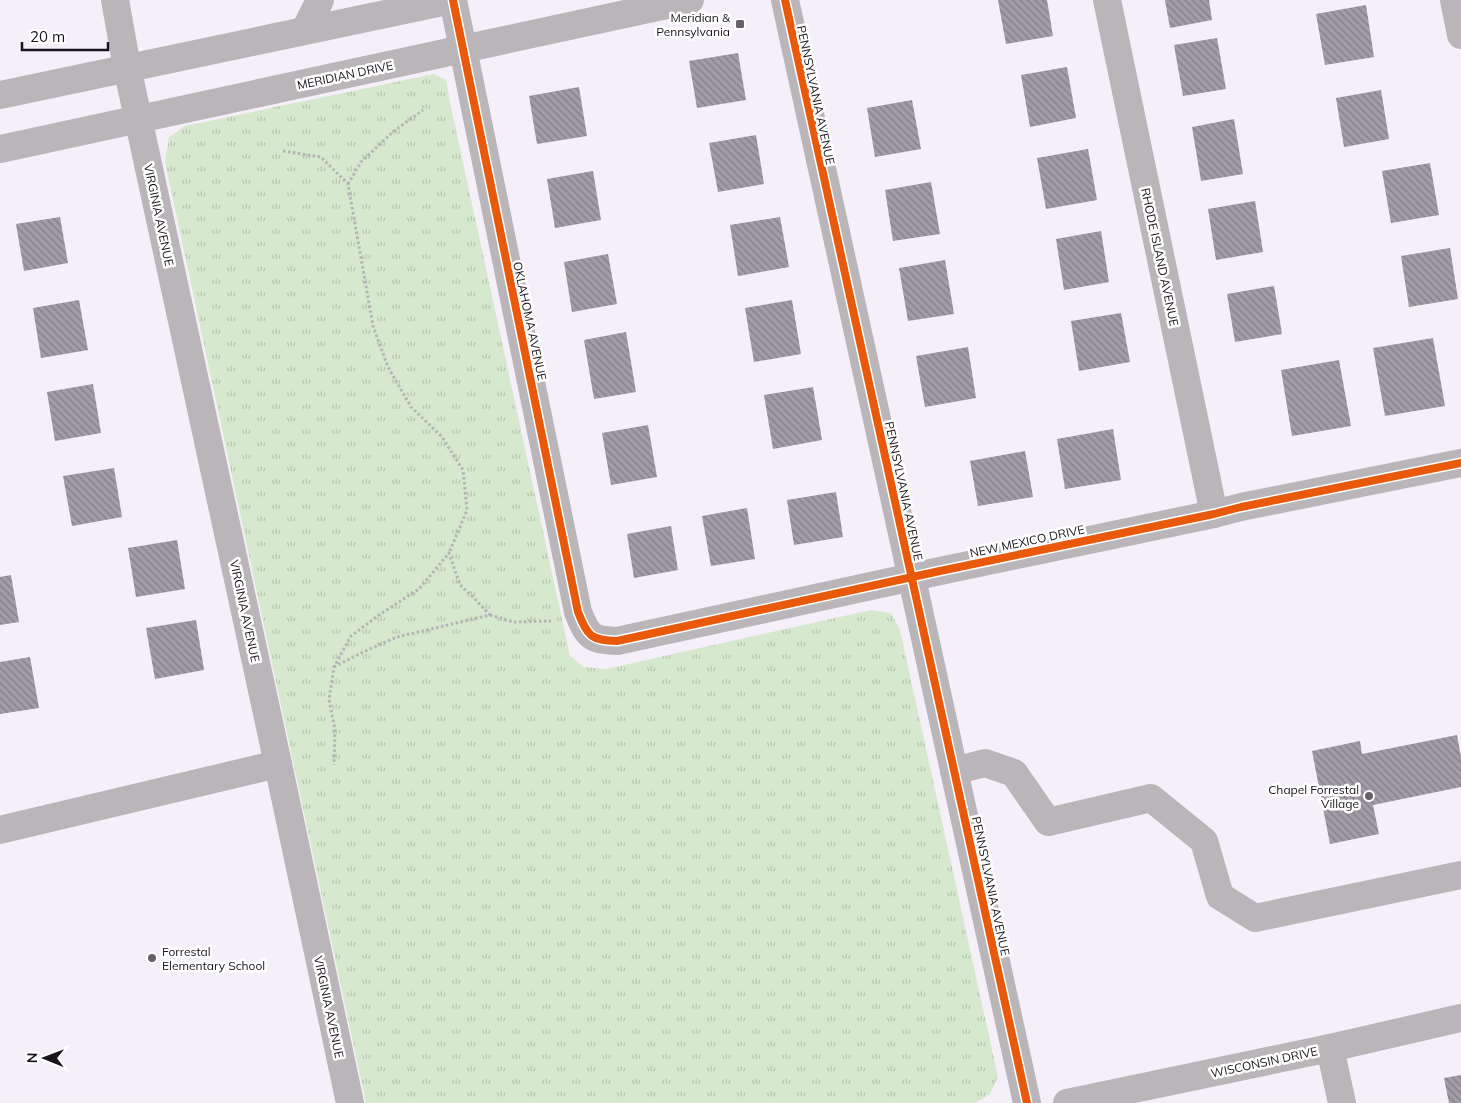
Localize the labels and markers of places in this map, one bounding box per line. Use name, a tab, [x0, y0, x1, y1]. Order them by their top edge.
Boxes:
place label: Meridian & Pennsylvania	[656, 10, 731, 39]
marker: Meridian & Pennsylvania	[734, 18, 746, 30]
place label: Chapel Forrestal Village	[1268, 782, 1359, 811]
marker: Chapel Forrestal Village	[1363, 790, 1375, 802]
place label: Forrestal Elementary School	[162, 944, 265, 973]
marker: Forrestal Elementary School	[146, 952, 158, 964]

